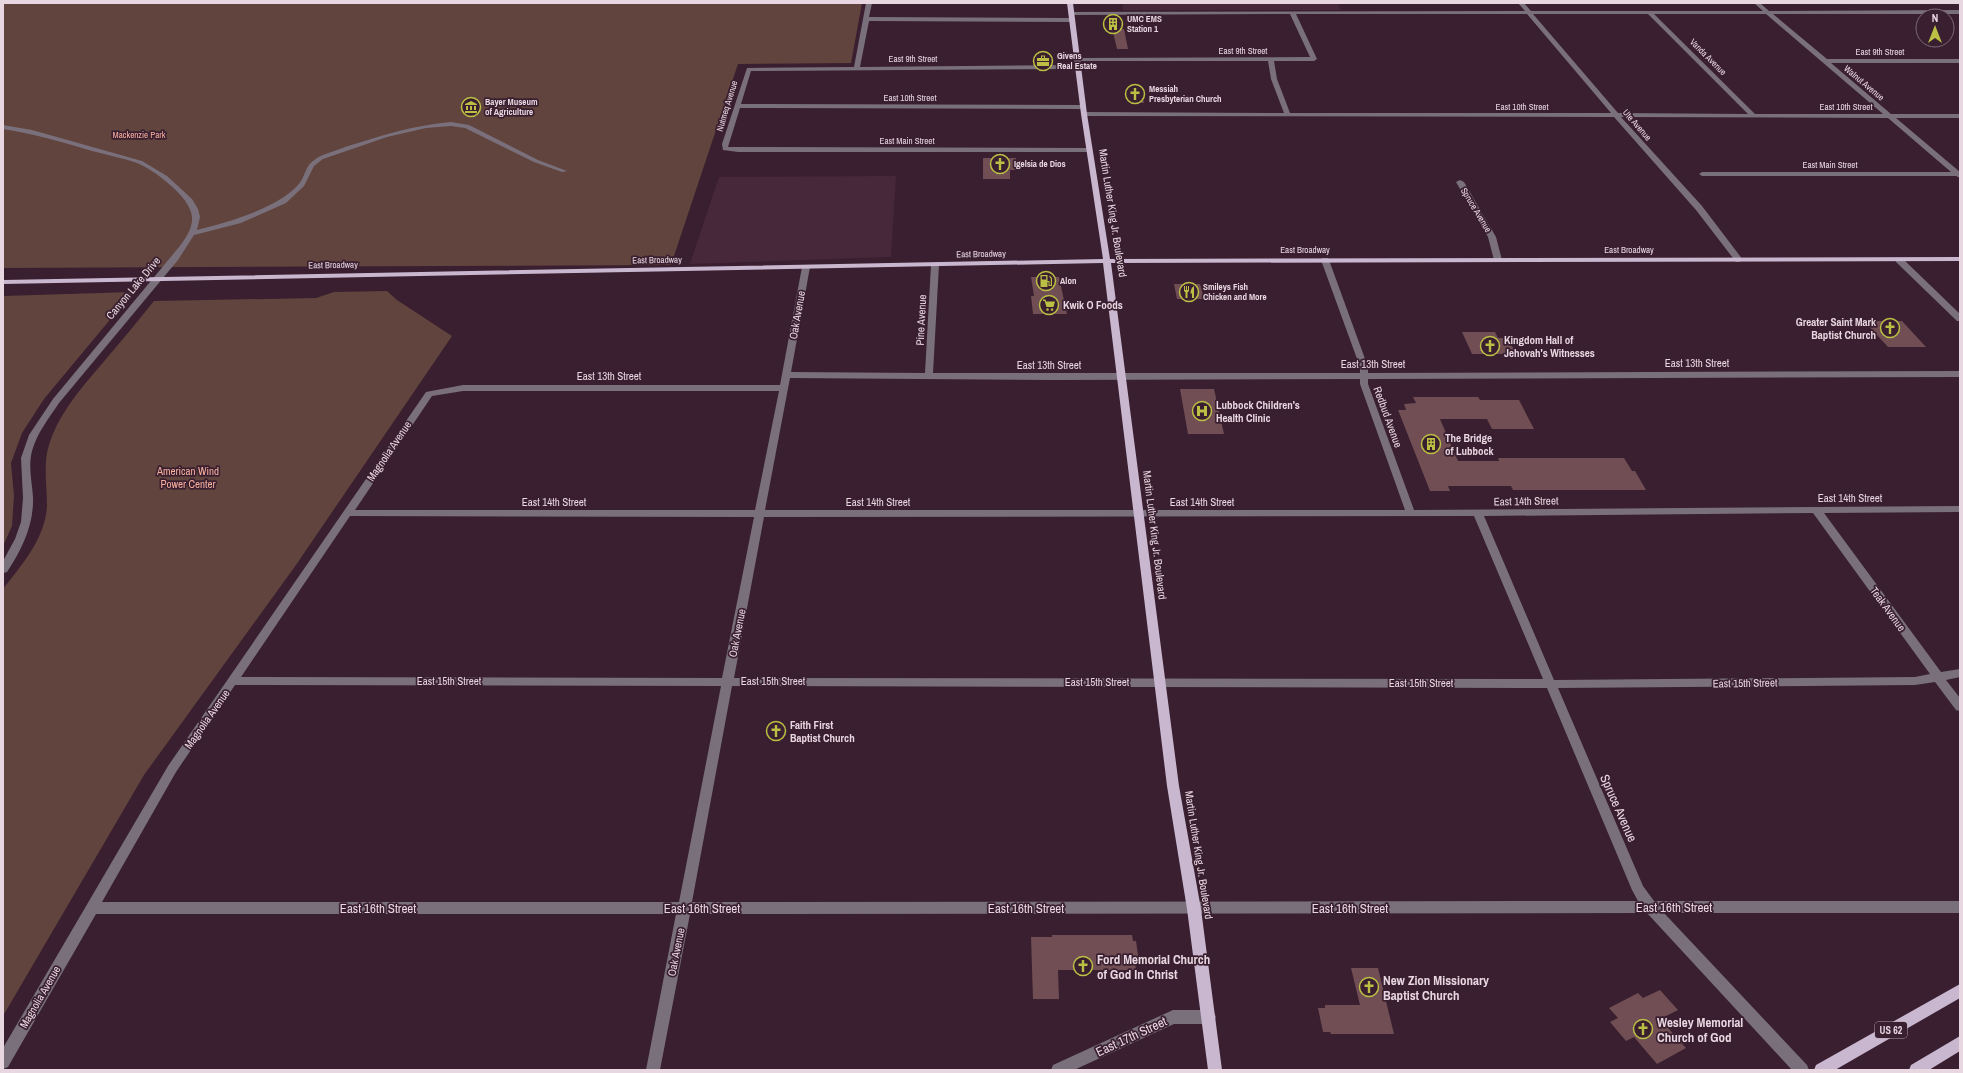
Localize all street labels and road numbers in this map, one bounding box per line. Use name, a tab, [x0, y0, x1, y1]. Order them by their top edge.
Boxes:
street label: Vanda Avenue	[1687, 36, 1729, 78]
street label: East 9th Street	[1219, 45, 1267, 57]
street label: East 9th Street	[1856, 46, 1904, 58]
street label: East 9th Street	[889, 53, 937, 65]
street label: Walnut Avenue	[1841, 63, 1887, 103]
street label: Nutmeq Avenue	[714, 79, 740, 133]
street label: East 10th Street	[884, 92, 936, 104]
street label: East 10th Street	[1496, 101, 1548, 113]
street label: East 10th Street	[1820, 101, 1872, 113]
street label: Ute Avenue	[1620, 107, 1654, 143]
street label: East Main Street	[880, 135, 934, 147]
street label: Martin Luther King Jr. Boulevard	[1096, 148, 1130, 278]
street label: East Main Street	[1803, 159, 1857, 171]
street label: Spruce Avenue	[1458, 186, 1494, 234]
street label: East Broadway	[1280, 244, 1330, 256]
street label: East Broadway	[1604, 244, 1654, 256]
street label: East Broadway	[956, 248, 1006, 260]
street label: Canyon Lake Drive	[103, 254, 163, 322]
street label: East Broadway	[632, 254, 682, 266]
street label: East Broadway	[308, 259, 358, 271]
street label: Oak Avenue	[786, 290, 808, 340]
street label: Pine Avenue	[913, 294, 929, 346]
street label: East 13th Street	[1665, 356, 1730, 370]
street label: East 13th Street	[1341, 357, 1406, 371]
street label: East 13th Street	[1017, 358, 1082, 372]
street label: East 13th Street	[577, 369, 642, 383]
street label: Redbud Avenue	[1370, 385, 1406, 449]
street label: Magnolia Avenue	[364, 418, 414, 484]
street label: Martin Luther King Jr. Boulevard	[1140, 470, 1170, 600]
street label: East 14th Street	[1818, 491, 1883, 505]
street label: East 14th Street	[1494, 493, 1559, 509]
street label: East 14th Street	[522, 495, 587, 509]
street label: East 14th Street	[846, 495, 911, 509]
street label: East 14th Street	[1170, 495, 1235, 509]
street label: Teak Avenue	[1867, 584, 1909, 634]
street label: Oak Avenue	[725, 608, 749, 658]
street label: East 15th Street	[417, 674, 482, 688]
street label: East 15th Street	[741, 674, 806, 688]
street label: East 15th Street	[1065, 675, 1130, 689]
street label: East 15th Street	[1713, 675, 1778, 691]
street label: East 15th Street	[1389, 676, 1454, 690]
street label: Magnolia Avenue	[181, 686, 233, 752]
street label: Spruce Avenue	[1596, 772, 1641, 845]
street label: Martin Luther King Jr. Boulevard	[1182, 790, 1216, 920]
street label: East 16th Street	[1636, 899, 1712, 916]
street label: East 16th Street	[340, 900, 416, 917]
street label: East 16th Street	[664, 900, 740, 917]
street label: East 16th Street	[988, 900, 1064, 917]
street label: East 16th Street	[1312, 900, 1388, 917]
street label: Oak Avenue	[664, 927, 688, 977]
street label: Magnolia Avenue	[17, 963, 63, 1031]
street label: East 17th Street	[1093, 1013, 1169, 1060]
road number: US 62	[1875, 1022, 1907, 1038]

